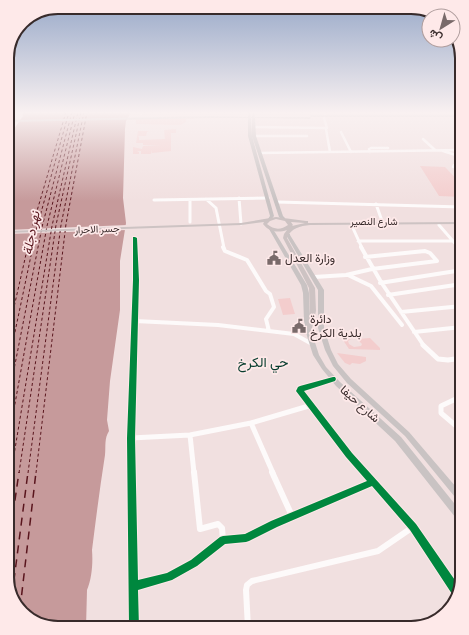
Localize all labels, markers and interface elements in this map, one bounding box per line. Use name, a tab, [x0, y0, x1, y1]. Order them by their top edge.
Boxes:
north arrow	[421, 8, 461, 48]
text: ش	[426, 26, 444, 45]
water label: نهر دجلة	[19, 209, 44, 256]
street label: شارع النصیر	[349, 216, 398, 228]
street label: جسر الاحرار	[73, 223, 120, 236]
public building icon: وزارة العدل	[266, 250, 282, 266]
place label: وزارة العدل	[285, 251, 335, 266]
place label: دائرة بلدية الكرخ	[310, 312, 361, 342]
public building icon: دائرة بلدية الكرخ	[291, 318, 307, 334]
district label: حي الكرخ	[238, 354, 288, 374]
street label: شارع حيفا	[336, 383, 383, 427]

